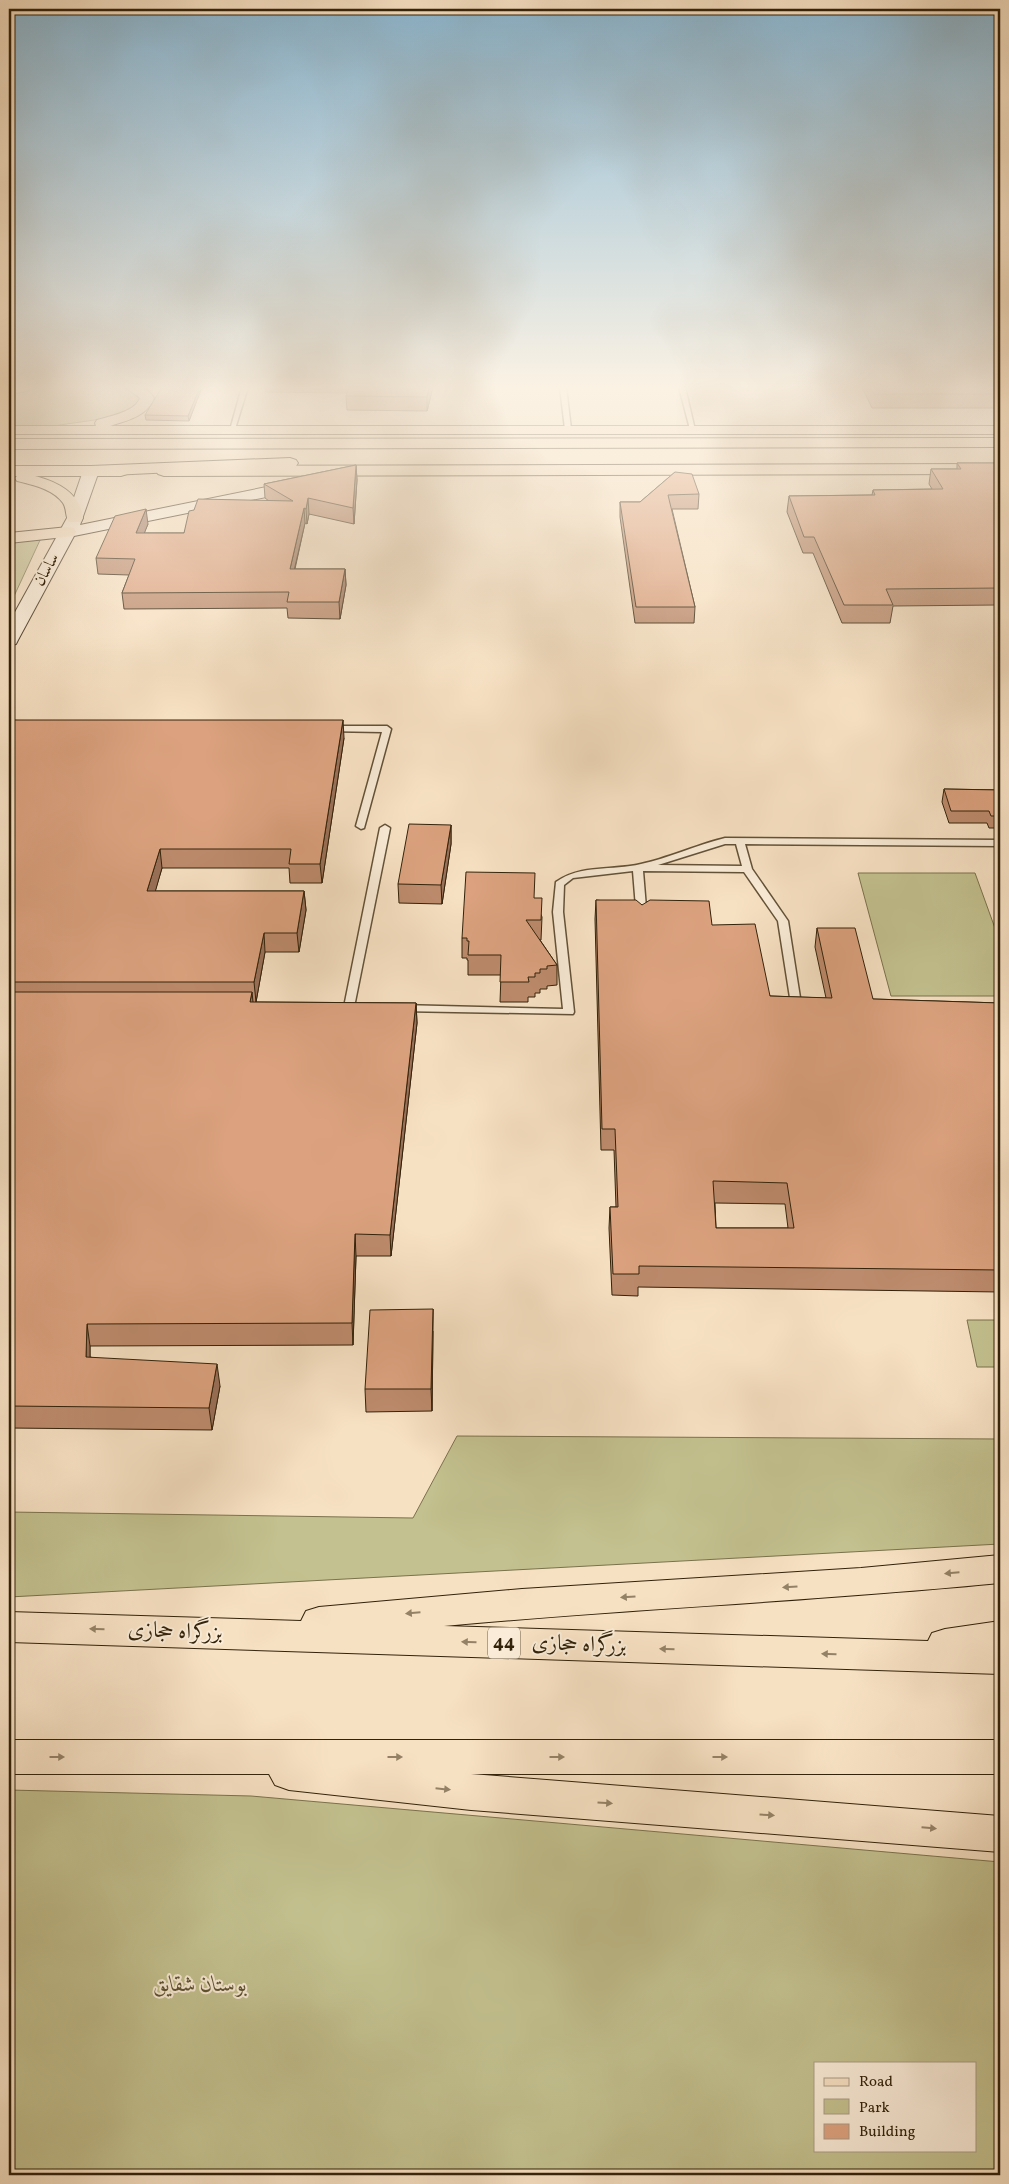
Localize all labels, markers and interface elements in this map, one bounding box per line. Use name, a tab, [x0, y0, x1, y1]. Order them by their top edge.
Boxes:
street label: ساسان	[29, 550, 65, 590]
one-way arrow	[943, 1569, 959, 1577]
one-way arrow	[782, 1583, 798, 1591]
one-way arrow	[619, 1593, 635, 1601]
one-way arrow	[405, 1610, 421, 1618]
street label: بزرگراه حجازی	[127, 1614, 223, 1649]
one-way arrow	[89, 1625, 105, 1633]
street label: بزرگراه حجازی	[531, 1627, 627, 1662]
road number: 44	[488, 1628, 520, 1659]
one-way arrow	[461, 1637, 477, 1645]
one-way arrow	[658, 1644, 674, 1652]
one-way arrow	[821, 1650, 837, 1658]
one-way arrow	[50, 1753, 66, 1761]
one-way arrow	[387, 1753, 403, 1761]
one-way arrow	[550, 1753, 566, 1761]
one-way arrow	[712, 1753, 728, 1761]
one-way arrow	[435, 1785, 451, 1793]
one-way arrow	[597, 1799, 613, 1807]
one-way arrow	[759, 1811, 775, 1819]
one-way arrow	[921, 1824, 937, 1832]
park label: بوستان شقایق	[153, 1970, 247, 2001]
legend	[814, 2062, 976, 2152]
text: Road	[859, 2072, 893, 2093]
text: Park	[859, 2098, 890, 2119]
text: Building	[859, 2122, 916, 2143]

